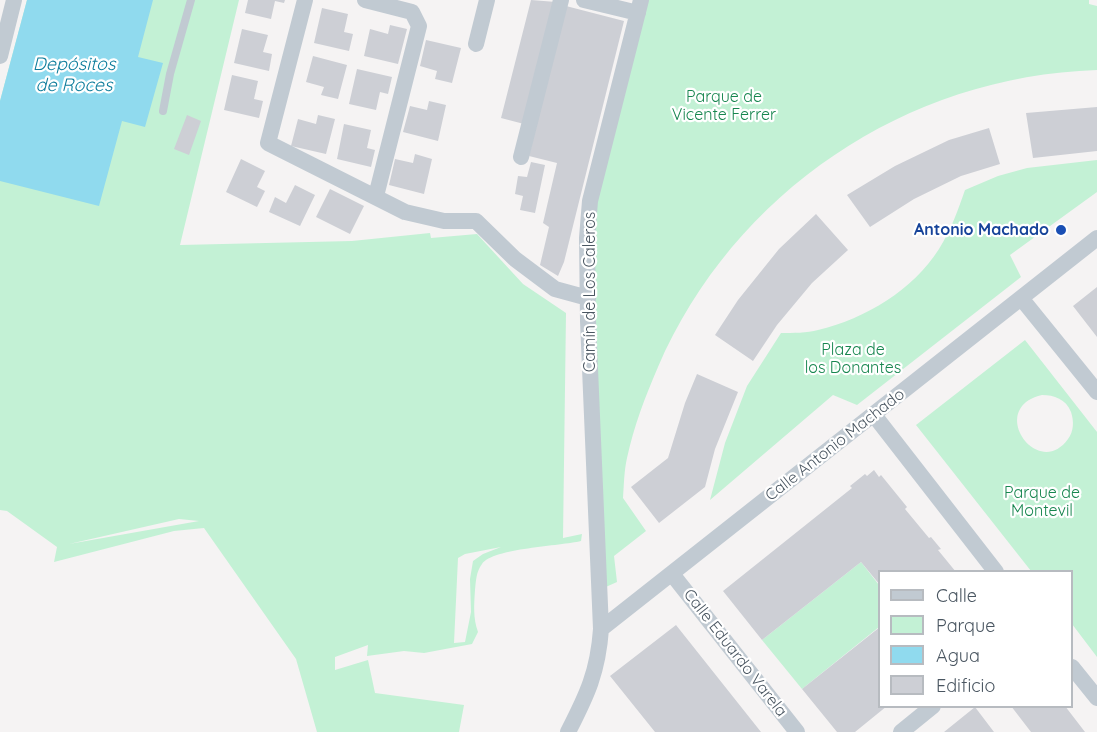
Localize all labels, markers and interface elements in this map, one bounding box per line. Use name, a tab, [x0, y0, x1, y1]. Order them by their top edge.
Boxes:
water label: Depósitos de Roces	[33, 54, 115, 97]
park label: Parque de Vicente Ferrer	[672, 87, 776, 125]
street label: Camín de Los Caleros	[580, 212, 600, 372]
place label: Antonio Machado	[914, 220, 1049, 240]
marker: Antonio Machado	[1054, 223, 1068, 237]
park label: Plaza de los Donantes	[805, 340, 901, 378]
street label: Calle Antonio Machado	[762, 385, 908, 505]
park label: Parque de Montevil	[1004, 483, 1080, 521]
legend	[878, 570, 1073, 708]
text: Calle	[936, 584, 977, 607]
street label: Calle Eduardo Varela	[679, 585, 791, 721]
text: Parque	[936, 614, 995, 637]
text: Agua	[936, 644, 980, 667]
text: Edificio	[936, 674, 995, 697]

